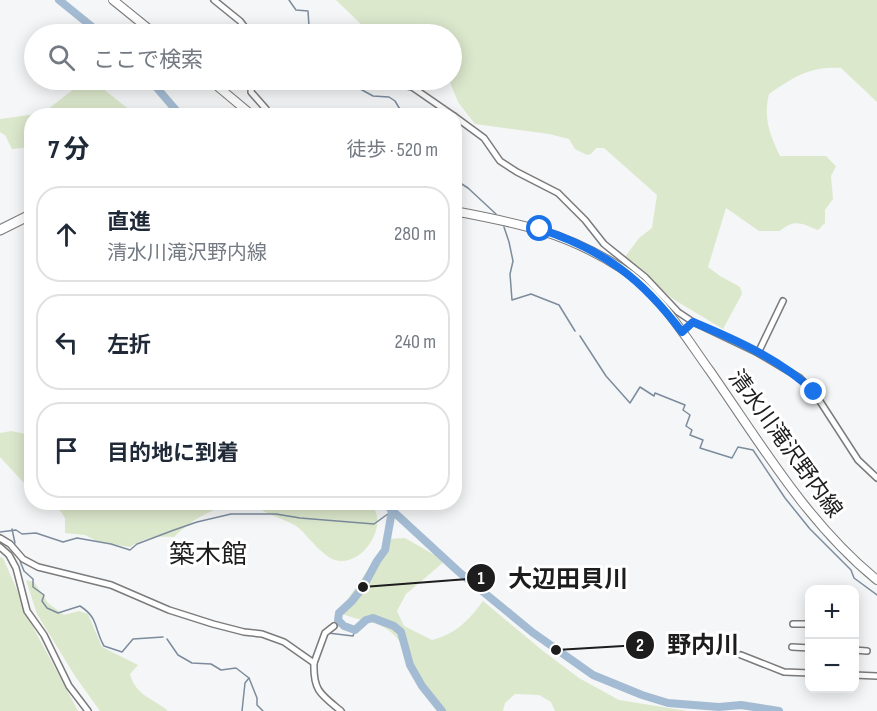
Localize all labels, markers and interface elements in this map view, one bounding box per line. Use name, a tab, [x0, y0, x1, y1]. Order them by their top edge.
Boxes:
search box	[24, 24, 462, 90]
icon: search	[45, 41, 78, 74]
text: ここで検索	[93, 47, 203, 74]
text: 7 分	[48, 135, 89, 166]
text: 徒歩 · 520 m	[346, 138, 438, 162]
text: 直進	[107, 209, 151, 236]
route start	[526, 215, 552, 241]
icon: ahead	[50, 218, 83, 251]
text: 280 m	[394, 222, 436, 246]
text: 清水川滝沢野内線	[107, 241, 267, 265]
icon: left	[50, 326, 83, 359]
text: 240 m	[395, 330, 436, 354]
text: 左折	[107, 332, 151, 359]
street label: 清水川滝沢野内線	[722, 365, 848, 523]
route end	[800, 378, 826, 404]
icon: arrive	[50, 434, 83, 467]
text: 目的地に到着	[107, 440, 239, 467]
district label: 築木館	[169, 540, 247, 571]
callout: 大辺田貝川	[466, 557, 640, 599]
text: 大辺田貝川	[508, 565, 628, 594]
text: 1	[477, 568, 485, 589]
map controls	[805, 585, 859, 693]
button: +	[805, 585, 859, 639]
callout: 野内川	[625, 624, 751, 666]
text: 野内川	[667, 631, 739, 660]
text: 2	[636, 635, 644, 656]
button: −	[805, 639, 859, 693]

